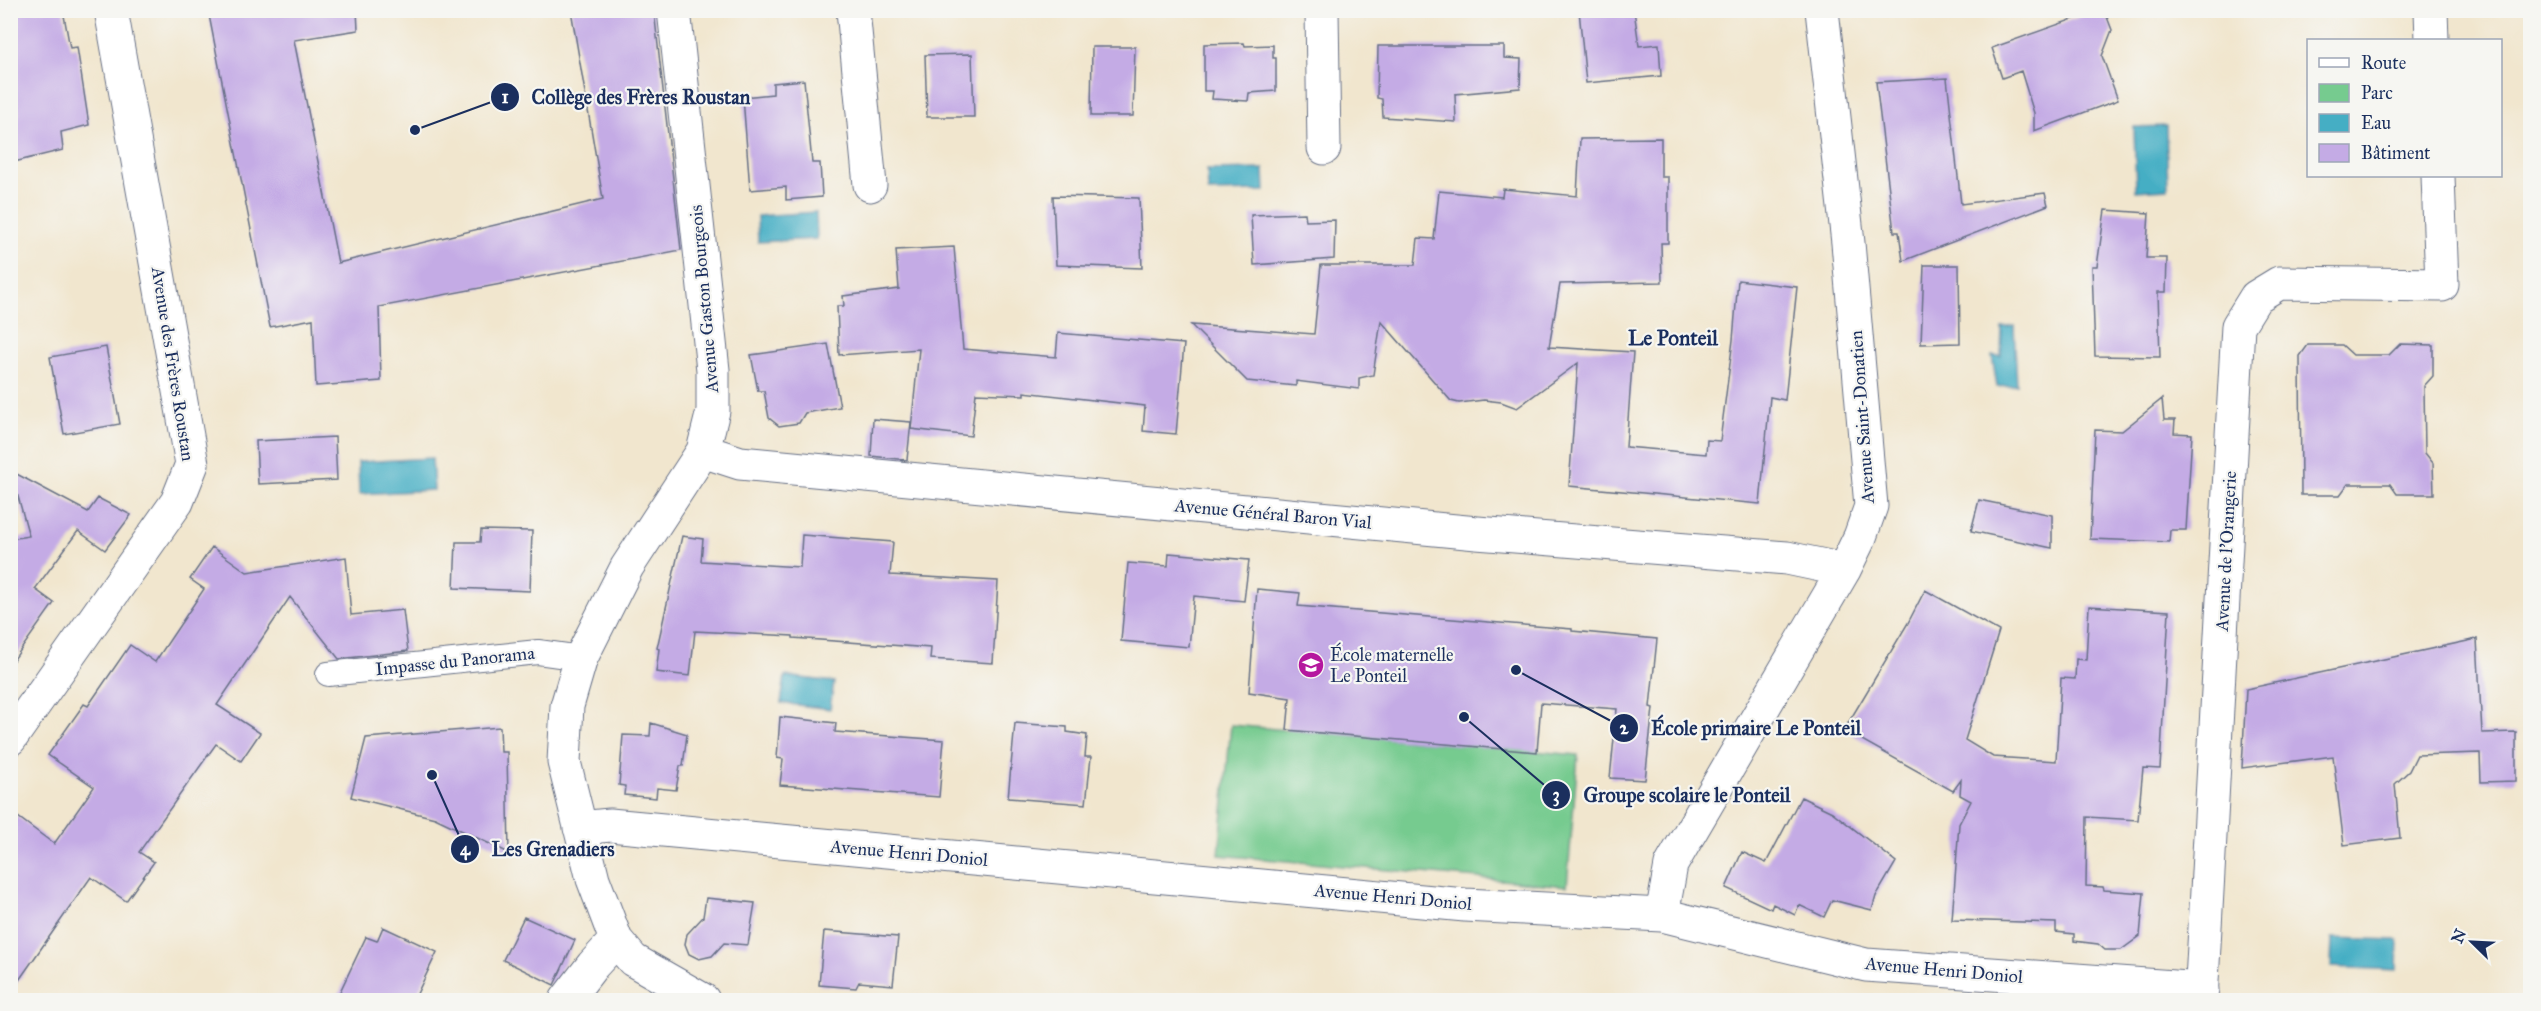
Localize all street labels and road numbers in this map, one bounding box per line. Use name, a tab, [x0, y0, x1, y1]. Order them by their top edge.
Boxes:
street label: Avenue Gaston Bourgeois	[685, 204, 724, 395]
street label: Avenue des Frères Roustan	[147, 264, 199, 463]
street label: Avenue Saint-Donatien	[1845, 329, 1879, 505]
street label: Avenue de l'Orangerie	[2211, 470, 2242, 633]
street label: Avenue Général Baron Vial	[1173, 494, 1373, 534]
street label: Impasse du Panorama	[374, 642, 536, 680]
street label: Avenue Henri Doniol	[828, 835, 989, 871]
street label: Avenue Henri Doniol	[1312, 879, 1473, 915]
street label: Avenue Henri Doniol	[1863, 952, 2024, 988]

